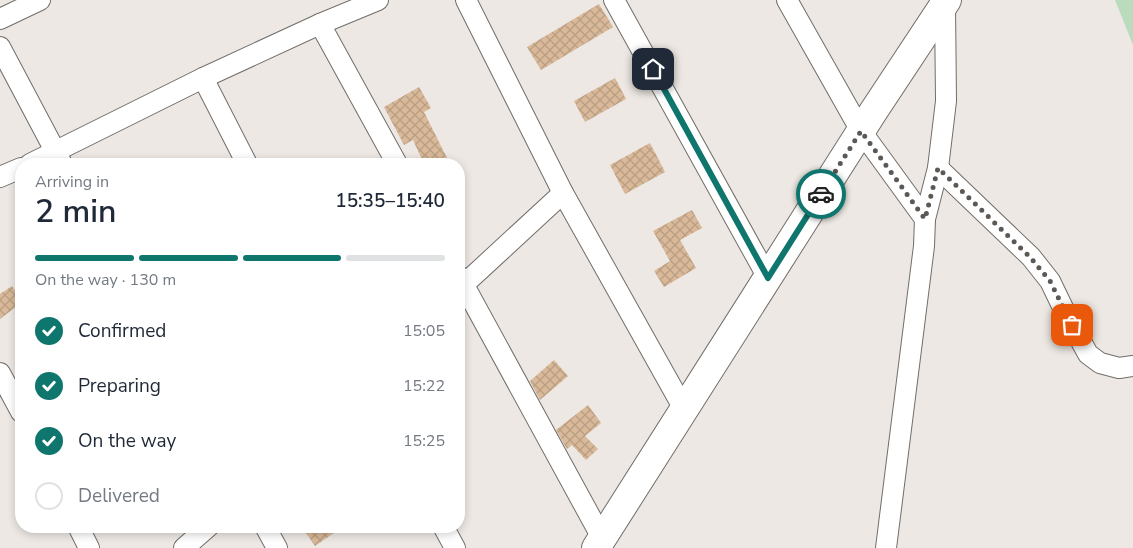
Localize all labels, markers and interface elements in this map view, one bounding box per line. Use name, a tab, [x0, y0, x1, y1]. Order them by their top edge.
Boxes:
pin	[632, 48, 674, 90]
icon: home	[639, 55, 667, 83]
courier	[796, 169, 846, 219]
text: Arriving in	[35, 171, 109, 193]
icon: car	[807, 180, 835, 208]
text: 15:35–15:40	[335, 188, 445, 214]
text: 2 min	[35, 190, 117, 233]
text: On the way · 130 m	[35, 269, 176, 291]
pin	[1051, 304, 1093, 346]
icon: bag	[1058, 311, 1086, 339]
icon: check	[35, 317, 63, 345]
text: Confirmed	[78, 318, 166, 344]
text: 15:05	[403, 320, 445, 342]
icon: check	[35, 372, 63, 400]
text: Preparing	[78, 373, 161, 399]
text: 15:22	[403, 375, 445, 397]
icon: check	[35, 427, 63, 455]
text: On the way	[78, 428, 176, 454]
text: 15:25	[403, 430, 445, 452]
text: Delivered	[78, 483, 160, 509]

